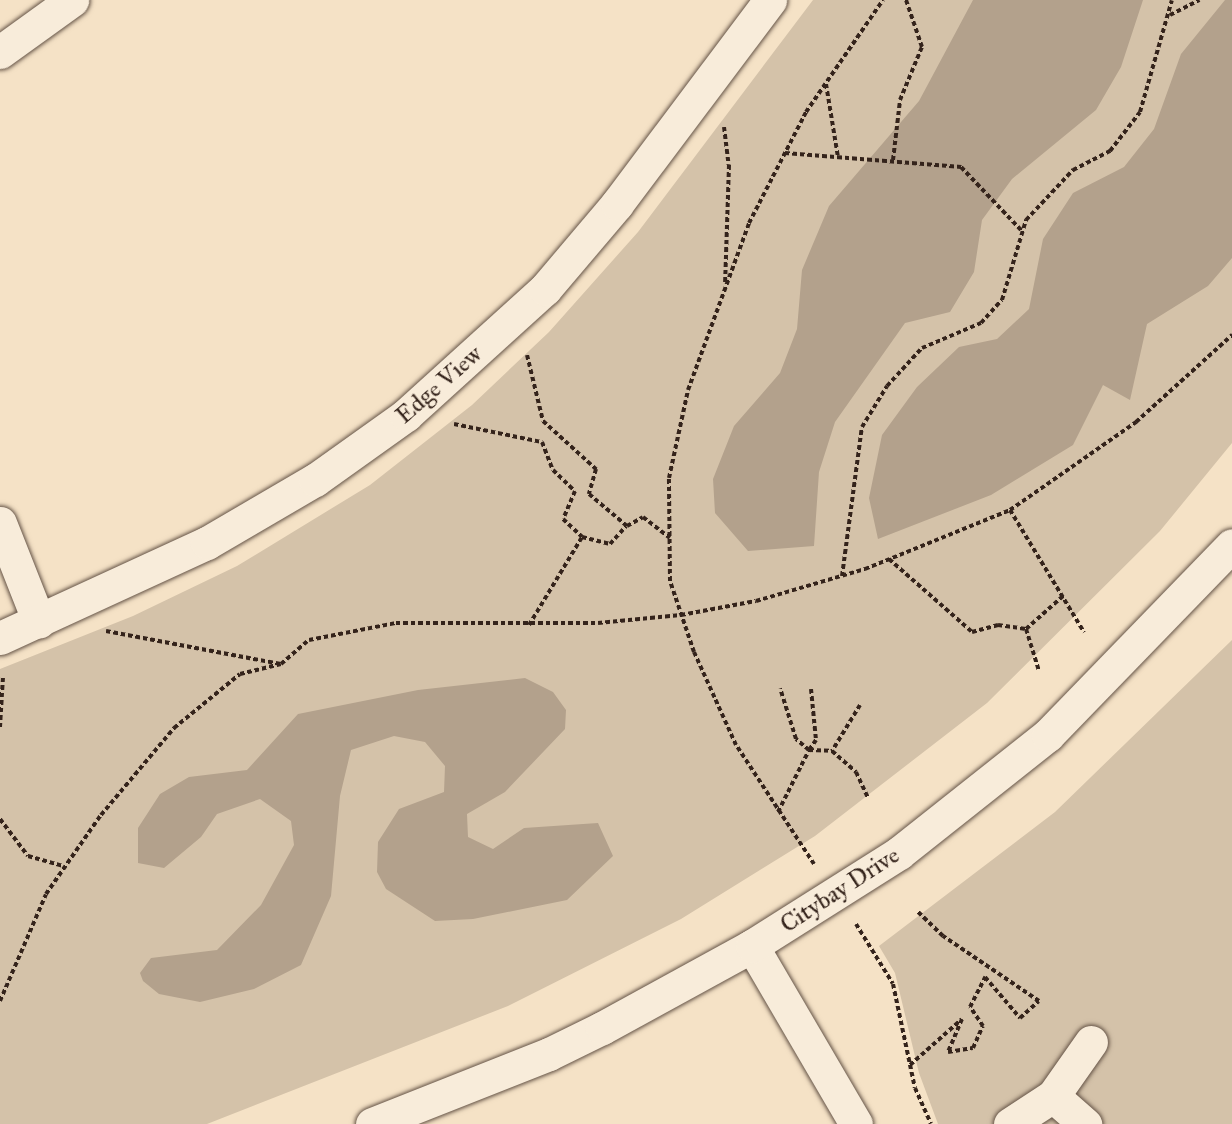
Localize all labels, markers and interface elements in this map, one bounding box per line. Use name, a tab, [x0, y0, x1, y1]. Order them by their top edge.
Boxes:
street label: Edge View	[390, 340, 488, 430]
street label: Citybay Drive	[775, 841, 905, 939]

